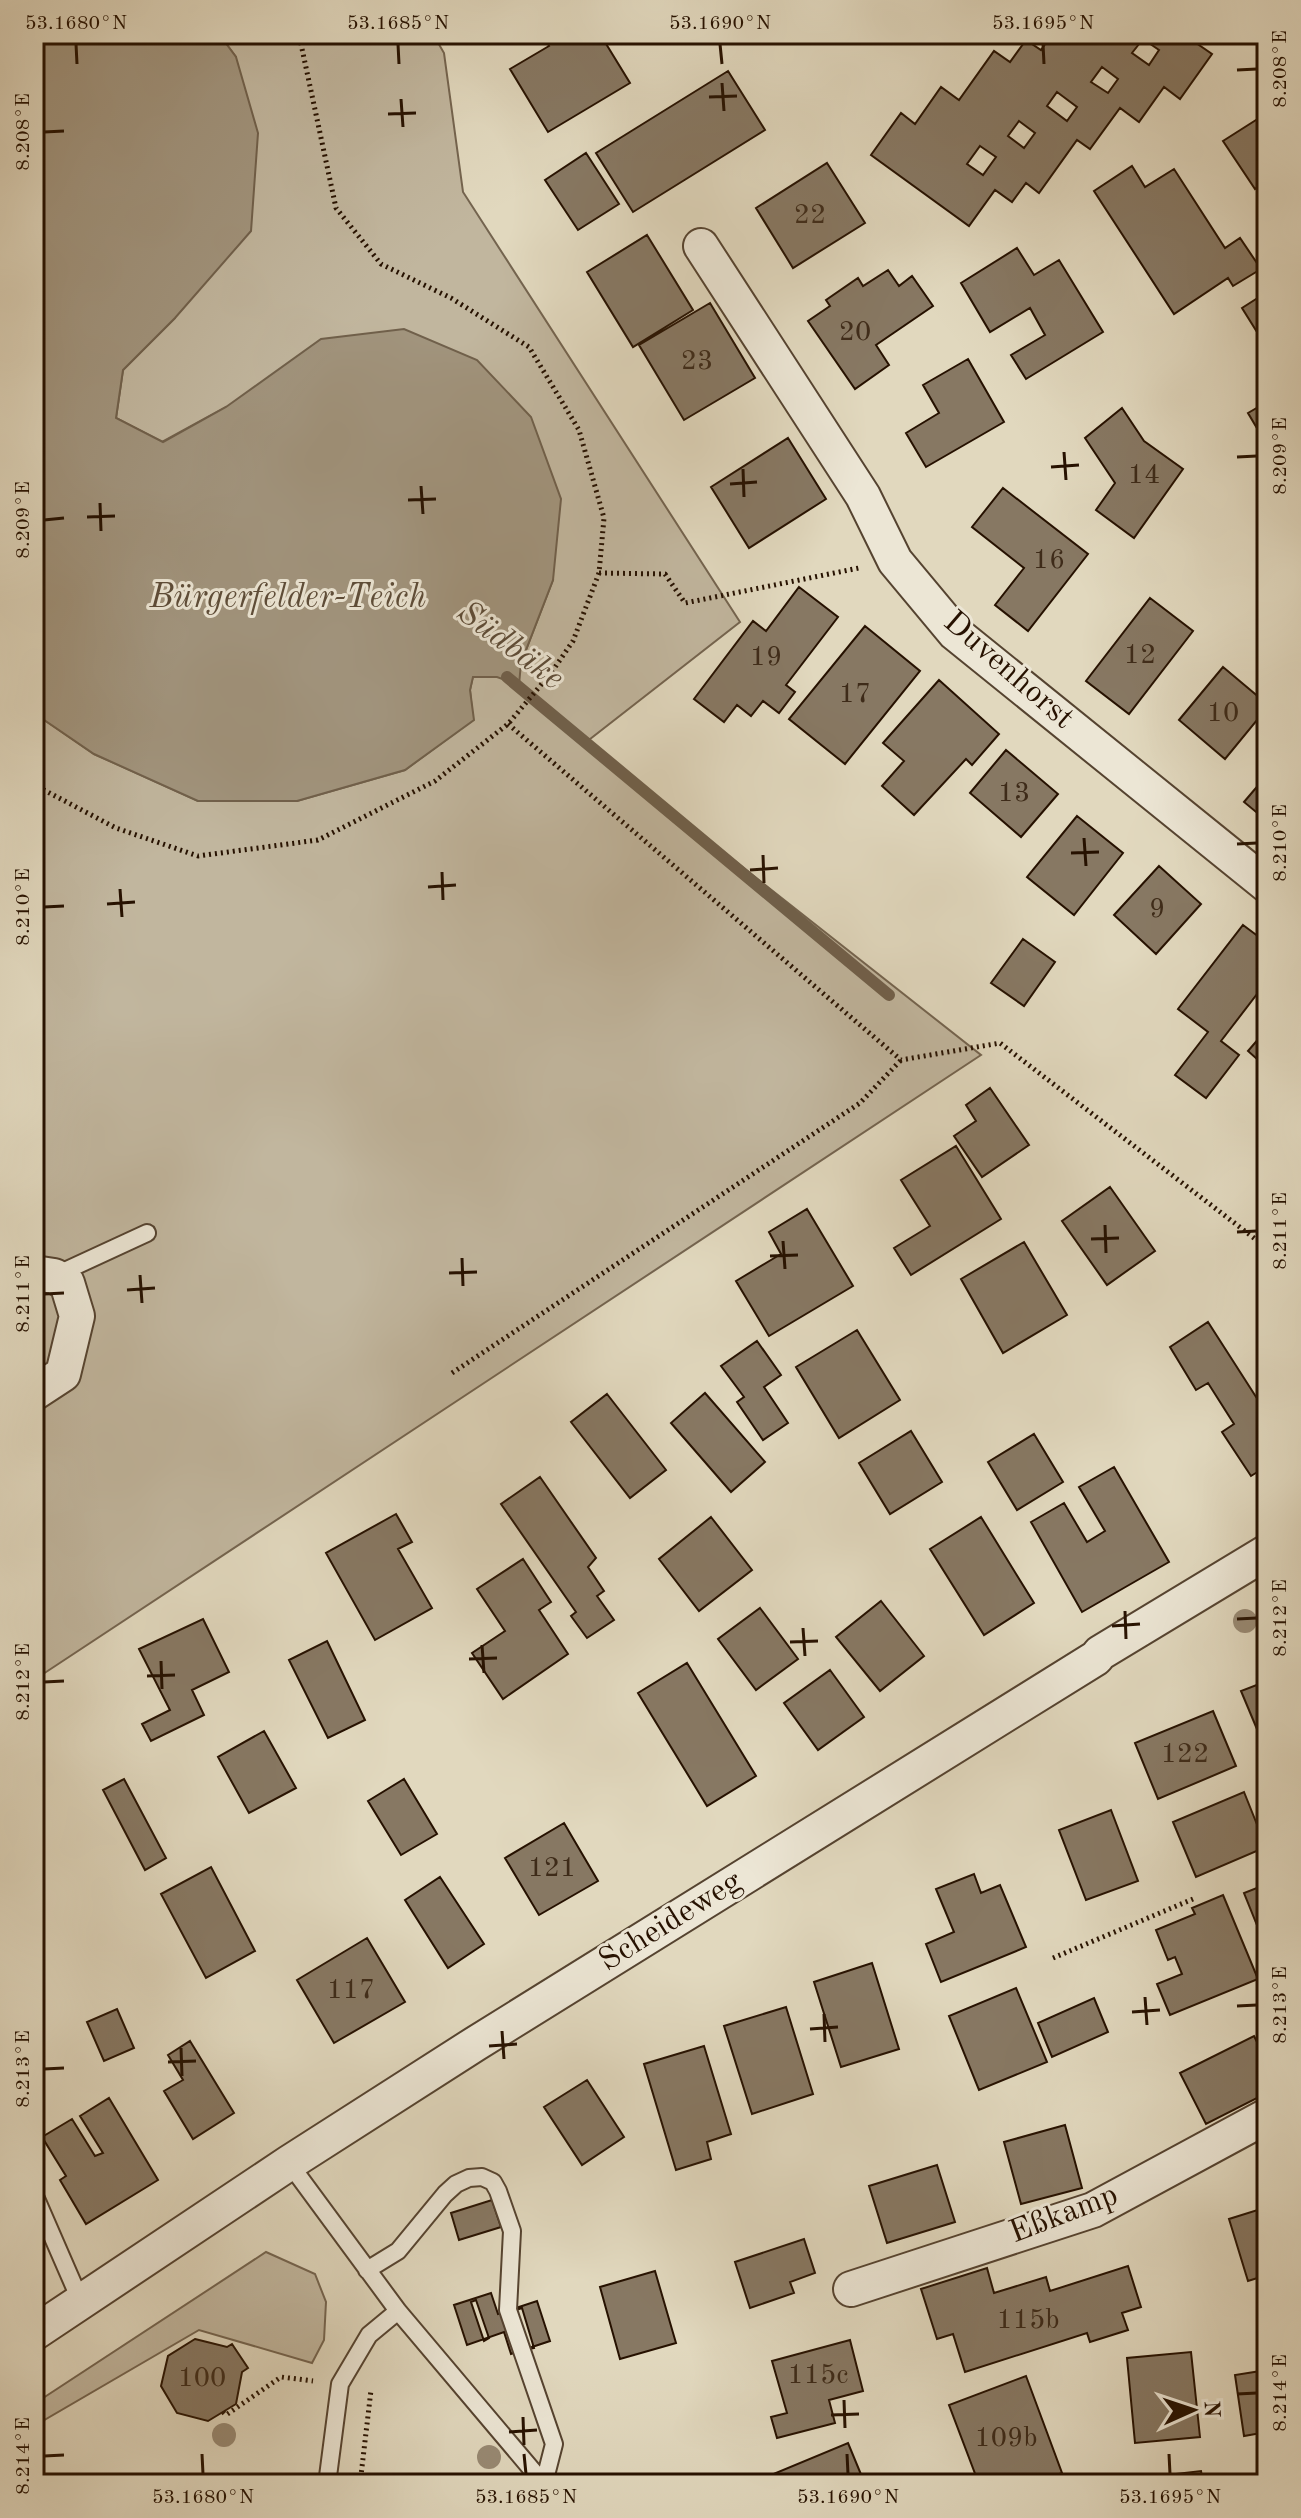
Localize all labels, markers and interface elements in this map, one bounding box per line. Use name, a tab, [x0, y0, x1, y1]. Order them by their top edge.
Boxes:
text: 53.1680°N	[25, 14, 127, 34]
text: 53.1685°N	[347, 14, 449, 34]
text: 53.1690°N	[669, 14, 771, 34]
text: 53.1695°N	[992, 14, 1094, 34]
text: 8.208°E	[1271, 30, 1291, 108]
text: 8.208°E	[14, 93, 34, 171]
house number: 22	[794, 202, 826, 230]
house number: 20	[839, 319, 871, 347]
house number: 23	[681, 348, 713, 376]
text: 8.209°E	[1271, 417, 1291, 495]
house number: 14	[1128, 462, 1160, 490]
text: 8.209°E	[14, 481, 34, 559]
house number: 16	[1033, 547, 1065, 575]
water label: Bürgerfelder-Teich	[149, 581, 426, 615]
water label: Südbäke	[450, 595, 570, 697]
street label: Duvenhorst	[937, 606, 1079, 736]
house number: 12	[1124, 642, 1156, 670]
house number: 19	[750, 644, 782, 672]
house number: 17	[839, 681, 871, 709]
house number: 10	[1207, 700, 1239, 728]
house number: 13	[998, 780, 1030, 808]
text: 8.210°E	[1271, 804, 1291, 882]
text: 8.210°E	[14, 868, 34, 946]
house number: 9	[1149, 896, 1165, 924]
text: 8.211°E	[1271, 1192, 1291, 1270]
text: 8.211°E	[14, 1255, 34, 1333]
text: 8.212°E	[1271, 1579, 1291, 1657]
text: 8.212°E	[14, 1643, 34, 1721]
house number: 122	[1161, 1741, 1209, 1769]
house number: 121	[528, 1855, 576, 1883]
street label: Scheideweg	[594, 1866, 748, 1978]
text: 8.213°E	[1271, 1966, 1291, 2044]
house number: 117	[327, 1977, 375, 2005]
text: 8.213°E	[14, 2030, 34, 2108]
street label: Eßkamp	[1005, 2180, 1123, 2250]
house number: 115b	[996, 2307, 1060, 2335]
text: 8.214°E	[1271, 2354, 1291, 2432]
house number: 115c	[788, 2362, 848, 2390]
house number: 100	[178, 2365, 226, 2393]
north arrow	[1153, 2370, 1233, 2450]
text: N	[1200, 2400, 1222, 2418]
text: 8.214°E	[14, 2417, 34, 2495]
house number: 109b	[974, 2425, 1038, 2453]
text: 53.1680°N	[152, 2488, 254, 2508]
text: 53.1685°N	[475, 2488, 577, 2508]
text: 53.1690°N	[797, 2488, 899, 2508]
text: 53.1695°N	[1119, 2488, 1221, 2508]

